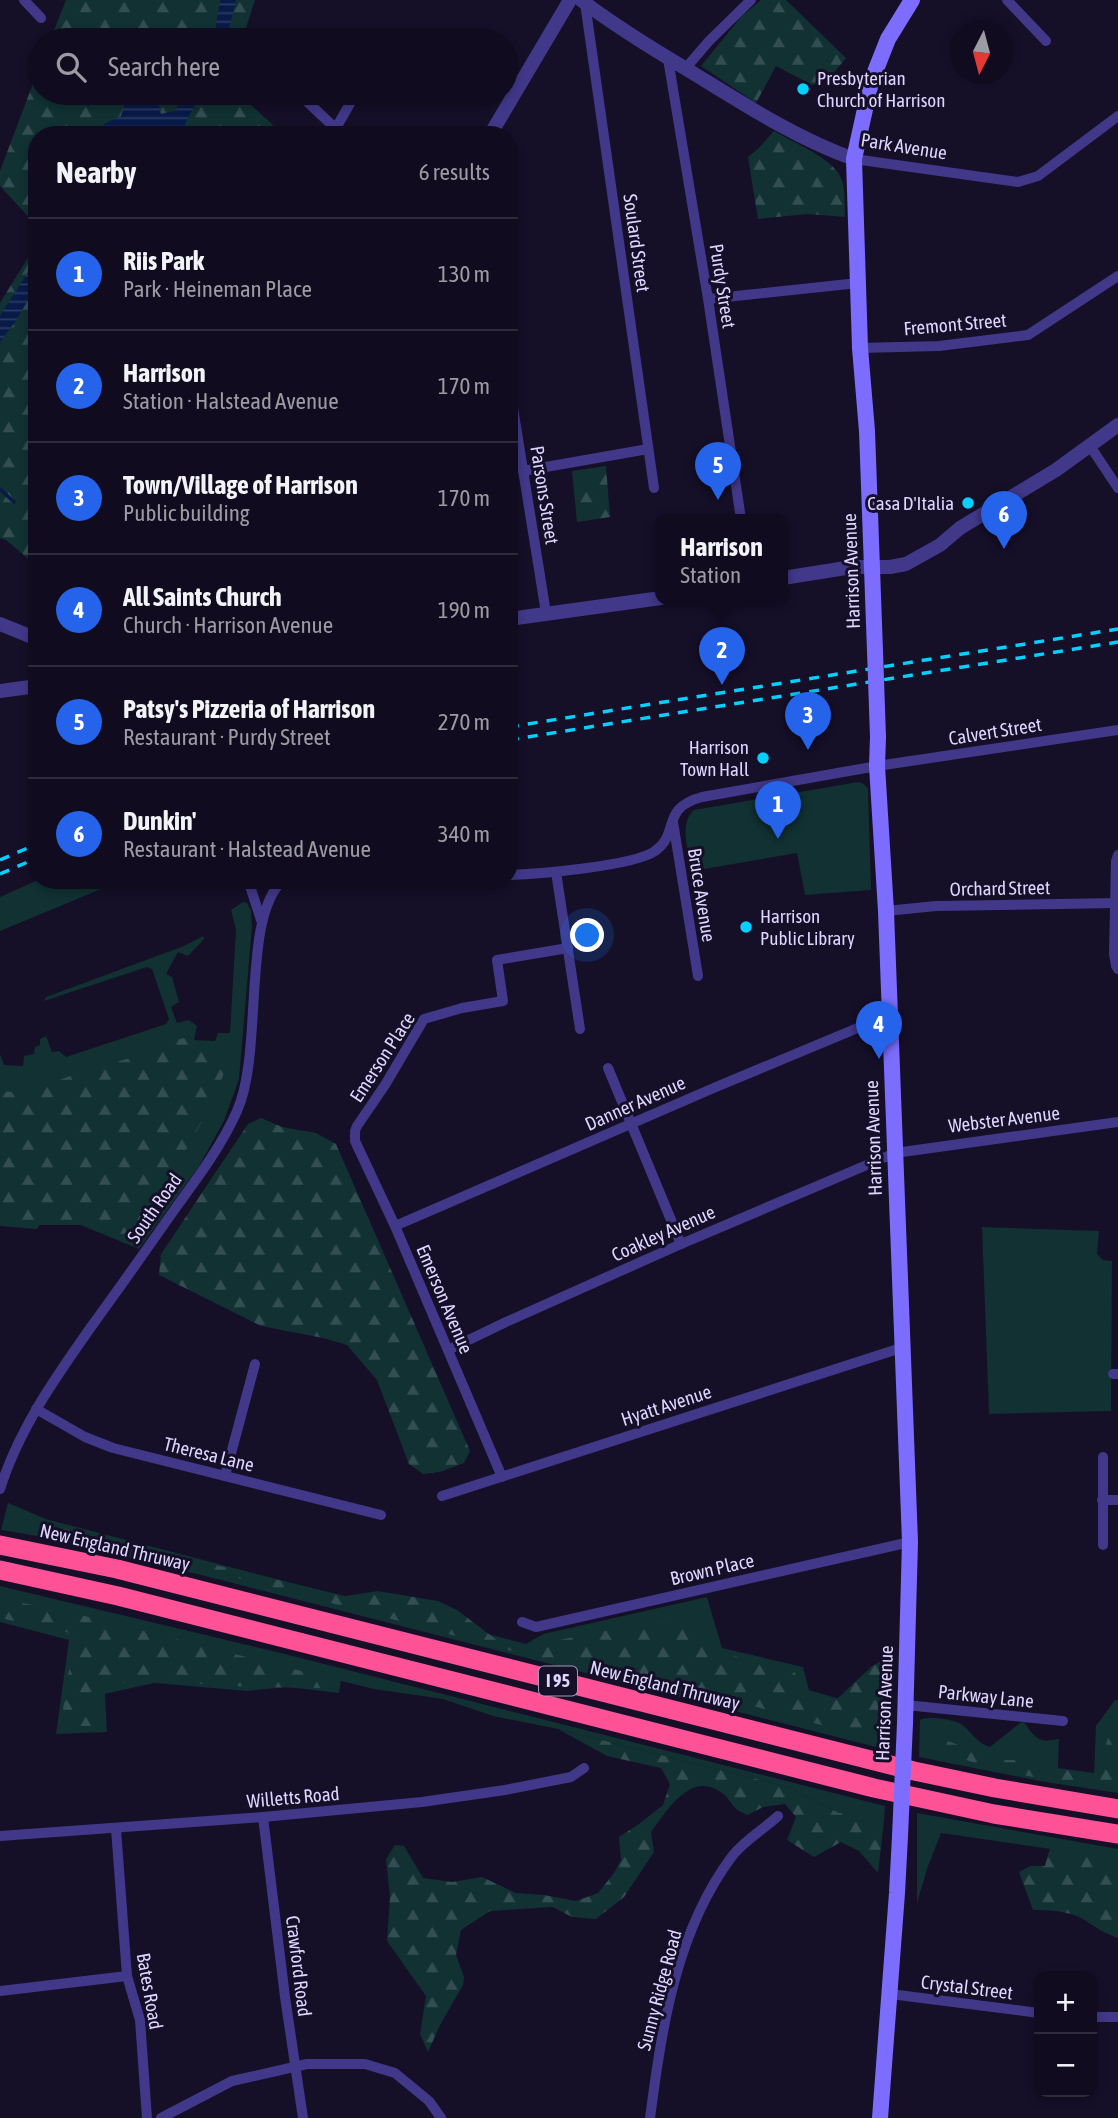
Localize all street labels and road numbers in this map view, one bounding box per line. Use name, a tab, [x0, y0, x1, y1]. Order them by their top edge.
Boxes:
street label: Park Avenue	[859, 128, 949, 164]
street label: Soulard Street	[619, 193, 655, 293]
street label: Purdy Street	[705, 242, 741, 330]
street label: Fremont Street	[903, 309, 1007, 339]
street label: Parsons Street	[526, 444, 564, 546]
street label: Harrison Avenue	[838, 513, 864, 629]
street label: Calvert Street	[947, 713, 1043, 749]
street label: Bruce Avenue	[684, 847, 720, 943]
street label: Orchard Street	[949, 876, 1051, 900]
street label: Emerson Place	[345, 1008, 419, 1106]
street label: Danner Avenue	[581, 1071, 689, 1135]
street label: Harrison Avenue	[860, 1080, 886, 1196]
street label: Webster Avenue	[947, 1101, 1061, 1137]
street label: South Road	[122, 1169, 186, 1247]
street label: Coakley Avenue	[608, 1200, 718, 1266]
street label: Emerson Avenue	[412, 1241, 478, 1357]
street label: Hyatt Avenue	[618, 1380, 714, 1430]
street label: Theresa Lane	[162, 1432, 256, 1476]
street label: New England Thruway	[38, 1519, 192, 1575]
street label: Brown Place	[668, 1549, 756, 1589]
street label: Harrison Avenue	[871, 1645, 897, 1761]
street label: New England Thruway	[588, 1656, 742, 1714]
road number: I 95	[539, 1666, 577, 1696]
street label: Parkway Lane	[937, 1680, 1035, 1712]
street label: Willetts Road	[246, 1782, 340, 1812]
street label: Crawford Road	[282, 1914, 316, 2018]
street label: Sunny Ridge Road	[632, 1927, 686, 2053]
street label: Bates Road	[132, 1951, 168, 2031]
street label: Crystal Street	[920, 1970, 1014, 2004]

